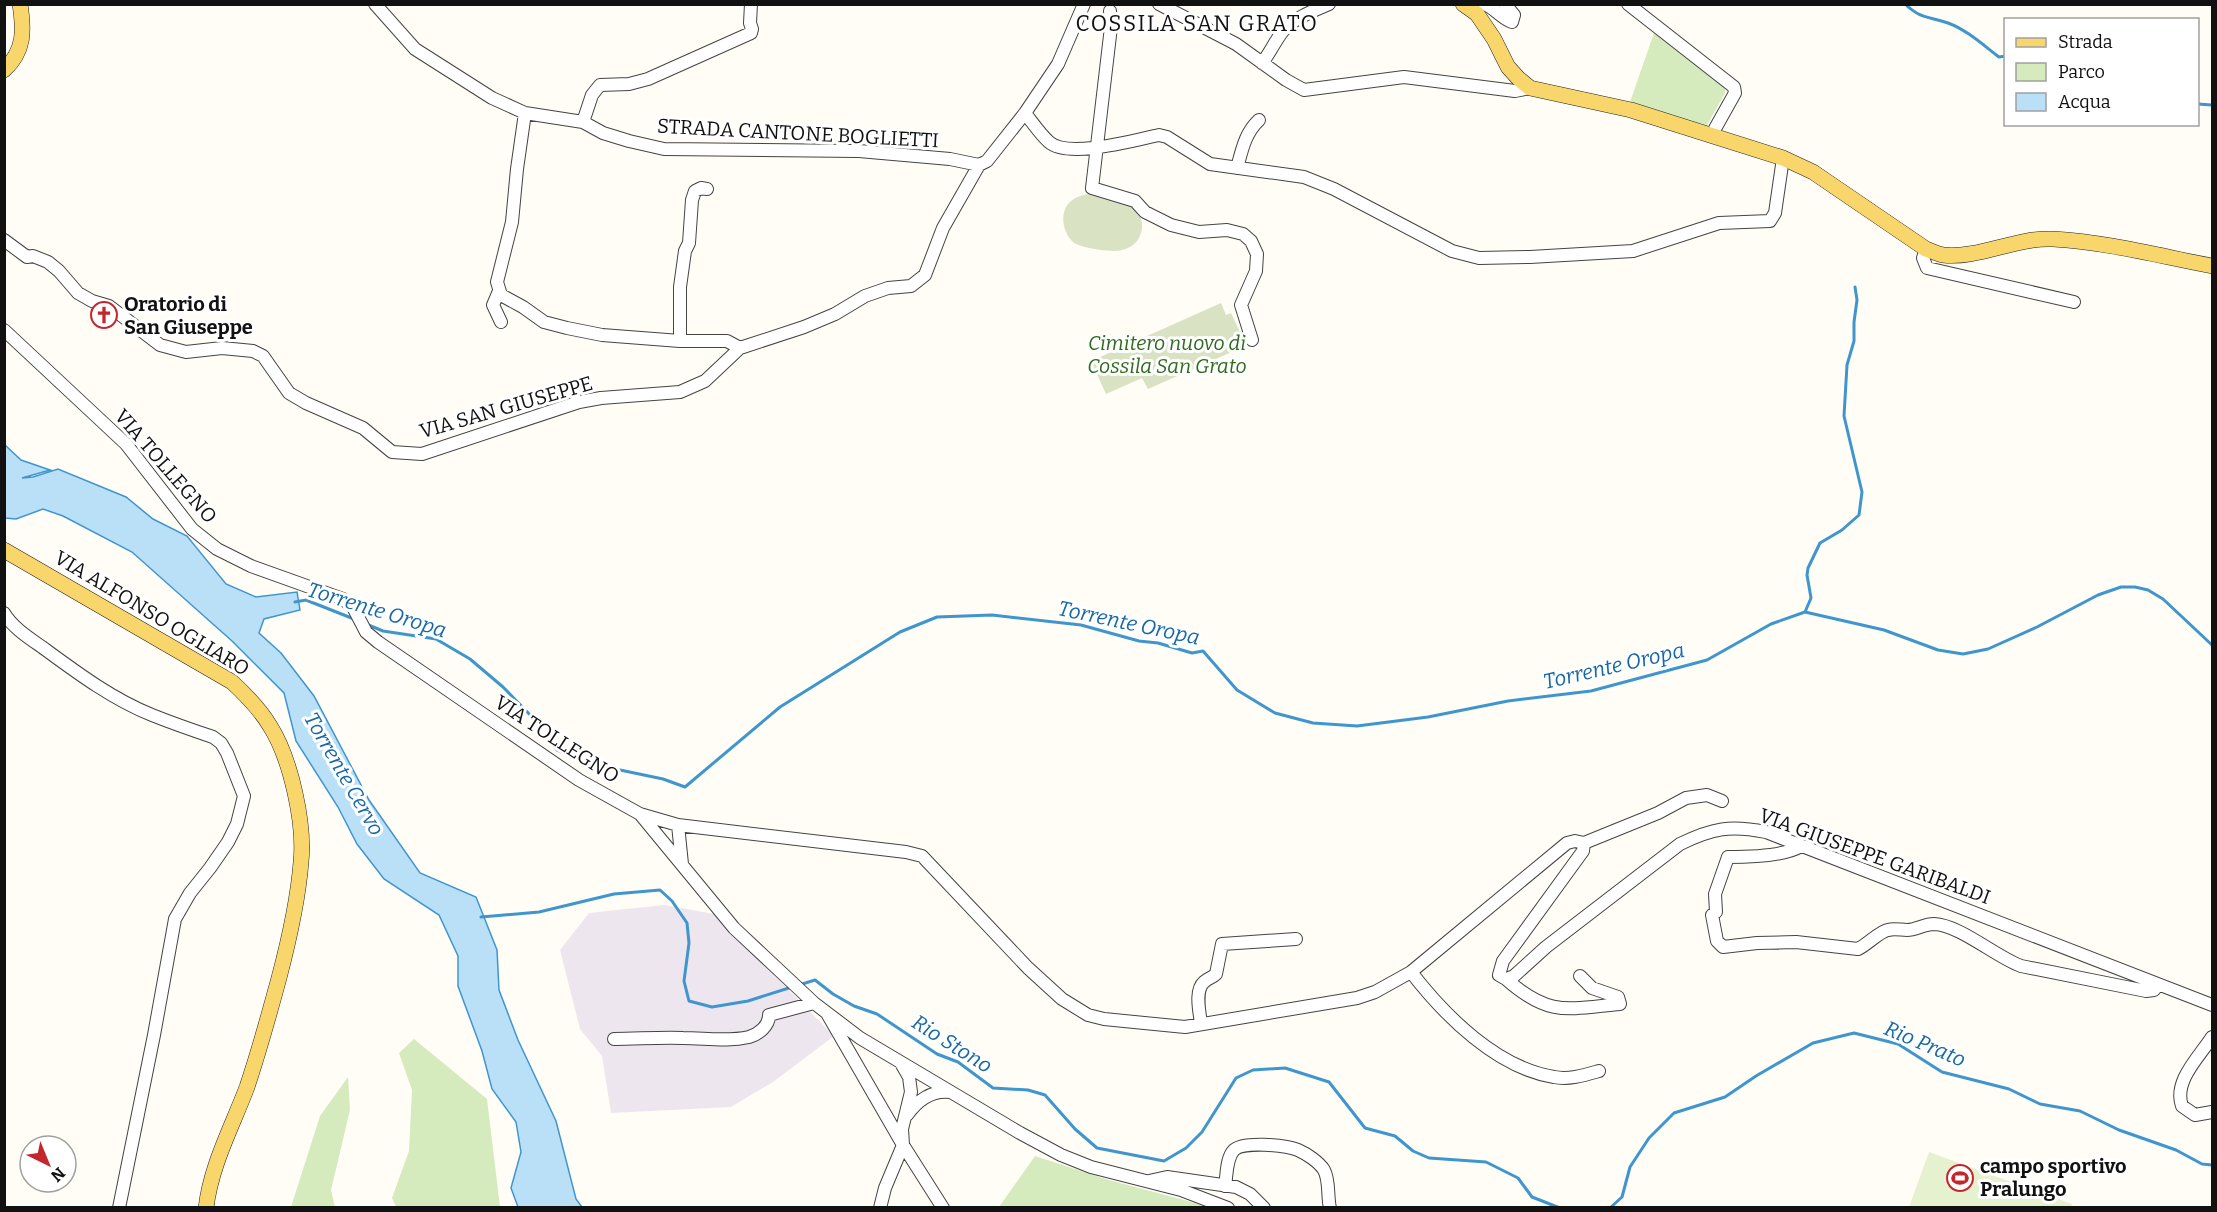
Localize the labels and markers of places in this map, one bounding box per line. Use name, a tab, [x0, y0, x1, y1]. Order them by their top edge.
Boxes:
place label: Oratorio di San Giuseppe	[124, 292, 253, 339]
church icon: Oratorio di San Giuseppe	[89, 300, 119, 330]
place label: campo sportivo Pralungo	[1980, 1154, 2127, 1201]
sports icon: campo sportivo Pralungo	[1945, 1163, 1975, 1193]

